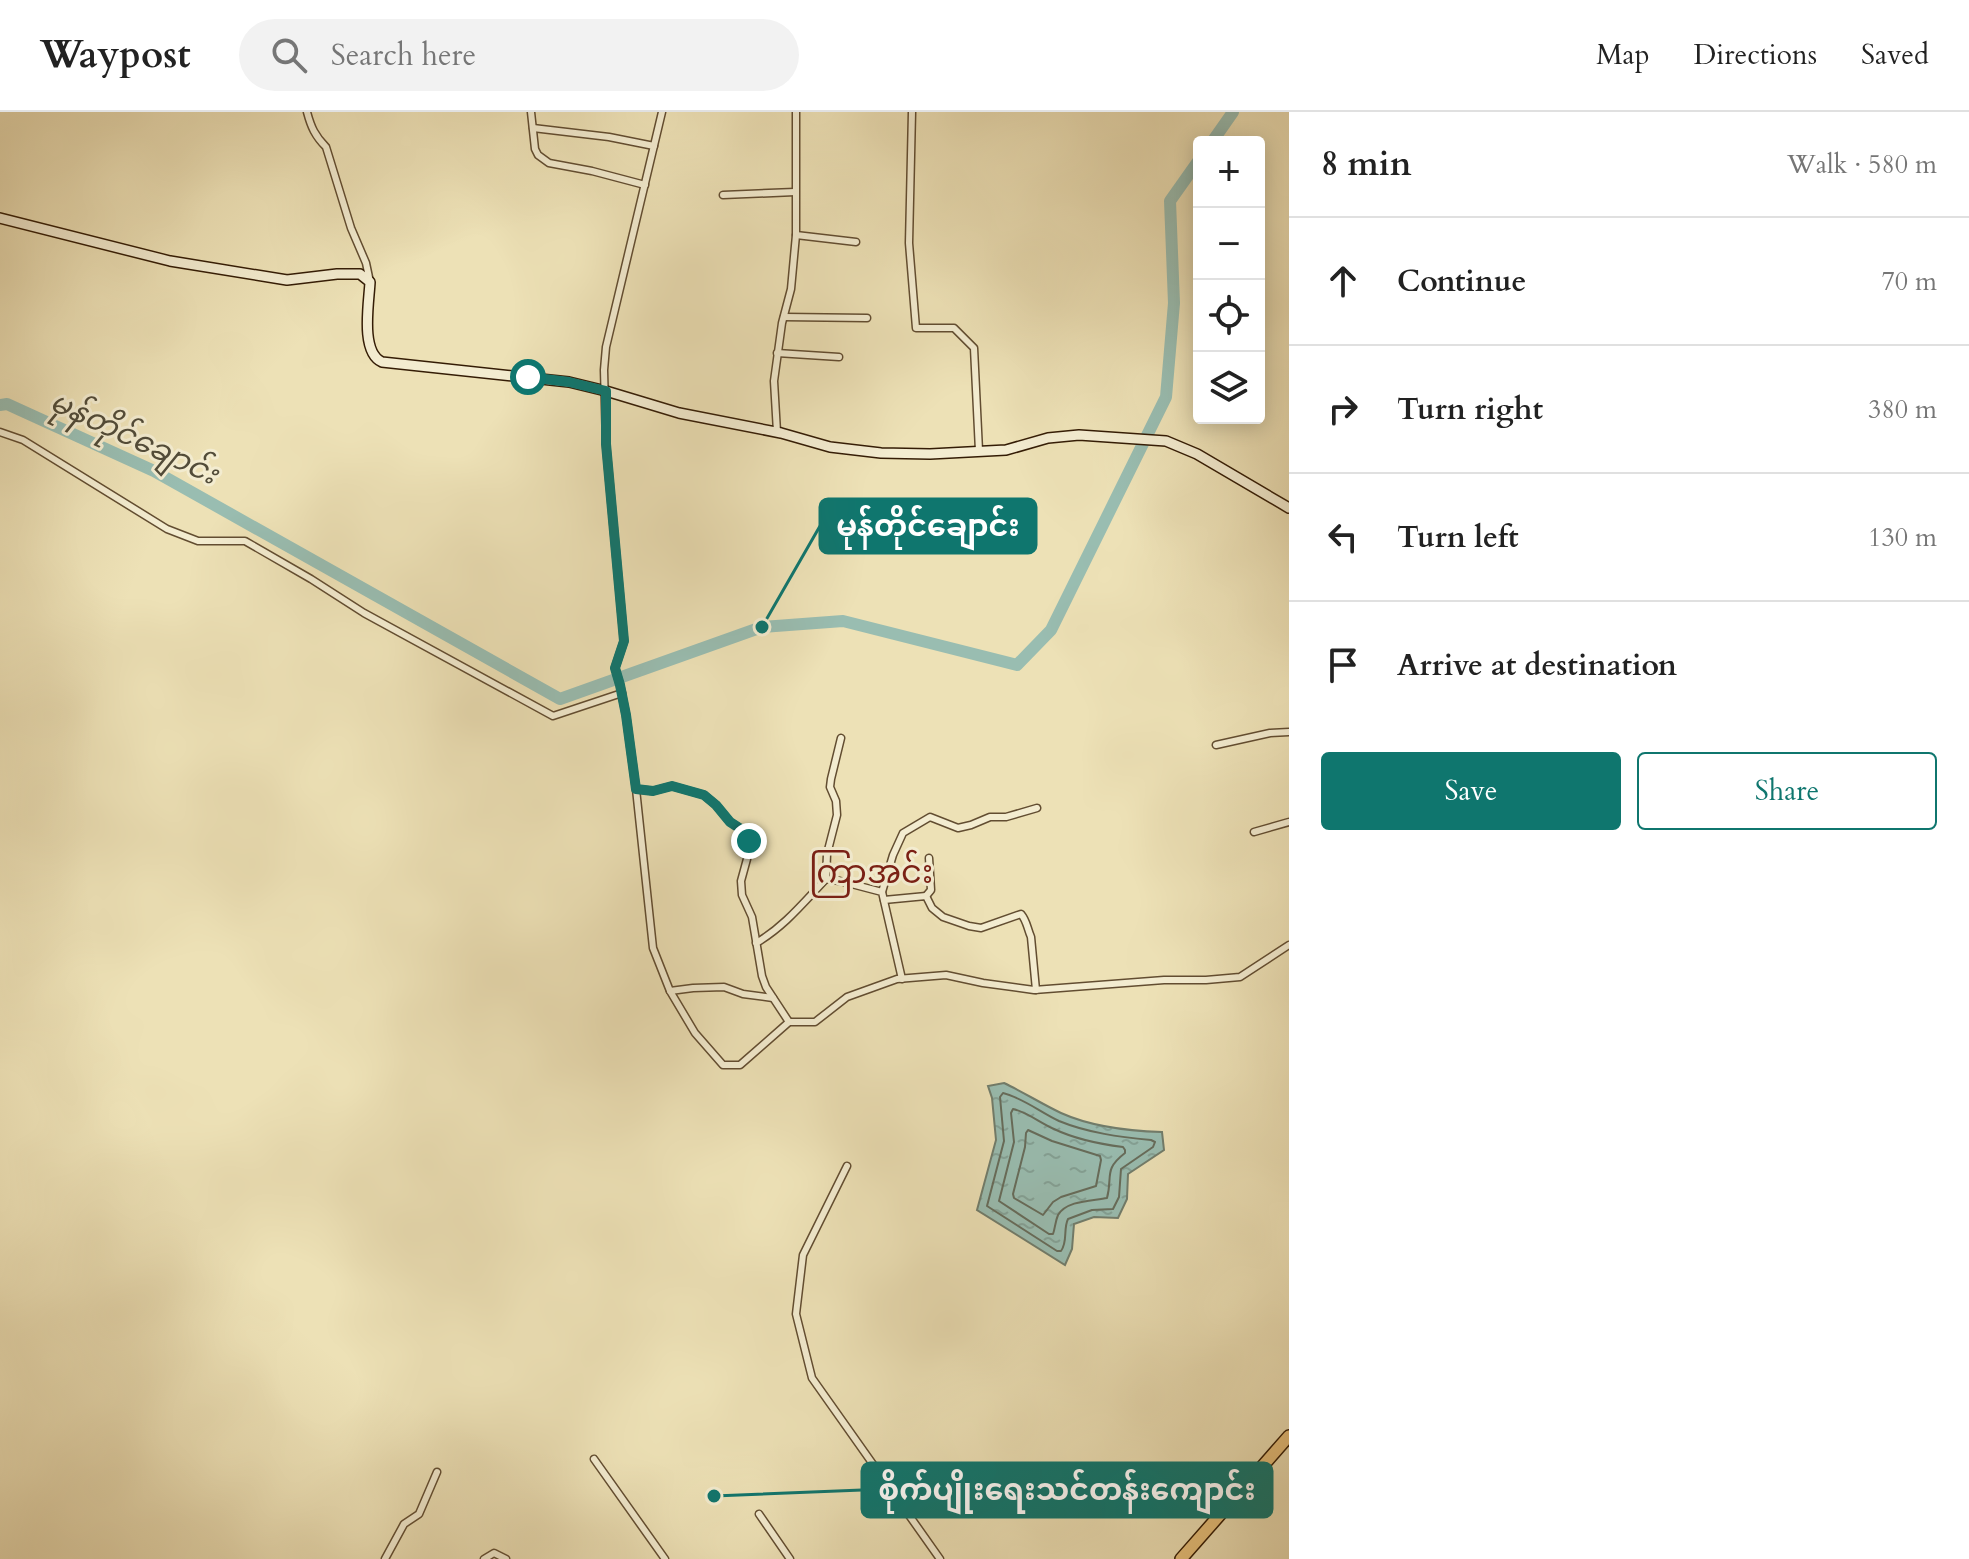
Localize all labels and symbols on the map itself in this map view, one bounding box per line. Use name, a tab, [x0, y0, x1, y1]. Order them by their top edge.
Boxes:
route start	[510, 359, 546, 395]
water label: မုန်တိုင်ချောင်း	[42, 380, 226, 499]
callout: မုန်တိုင်ချောင်း	[820, 499, 1036, 553]
text: မုန်တိုင်ချောင်း	[836, 505, 1020, 551]
route end	[731, 823, 767, 859]
district label: ကြာအင်း	[809, 849, 933, 898]
callout: စိုက်ပျိုးရေးသင်တန်းကျောင်း	[862, 1463, 1272, 1517]
text: စိုက်ပျိုးရေးသင်တန်းကျောင်း	[878, 1469, 1256, 1515]

